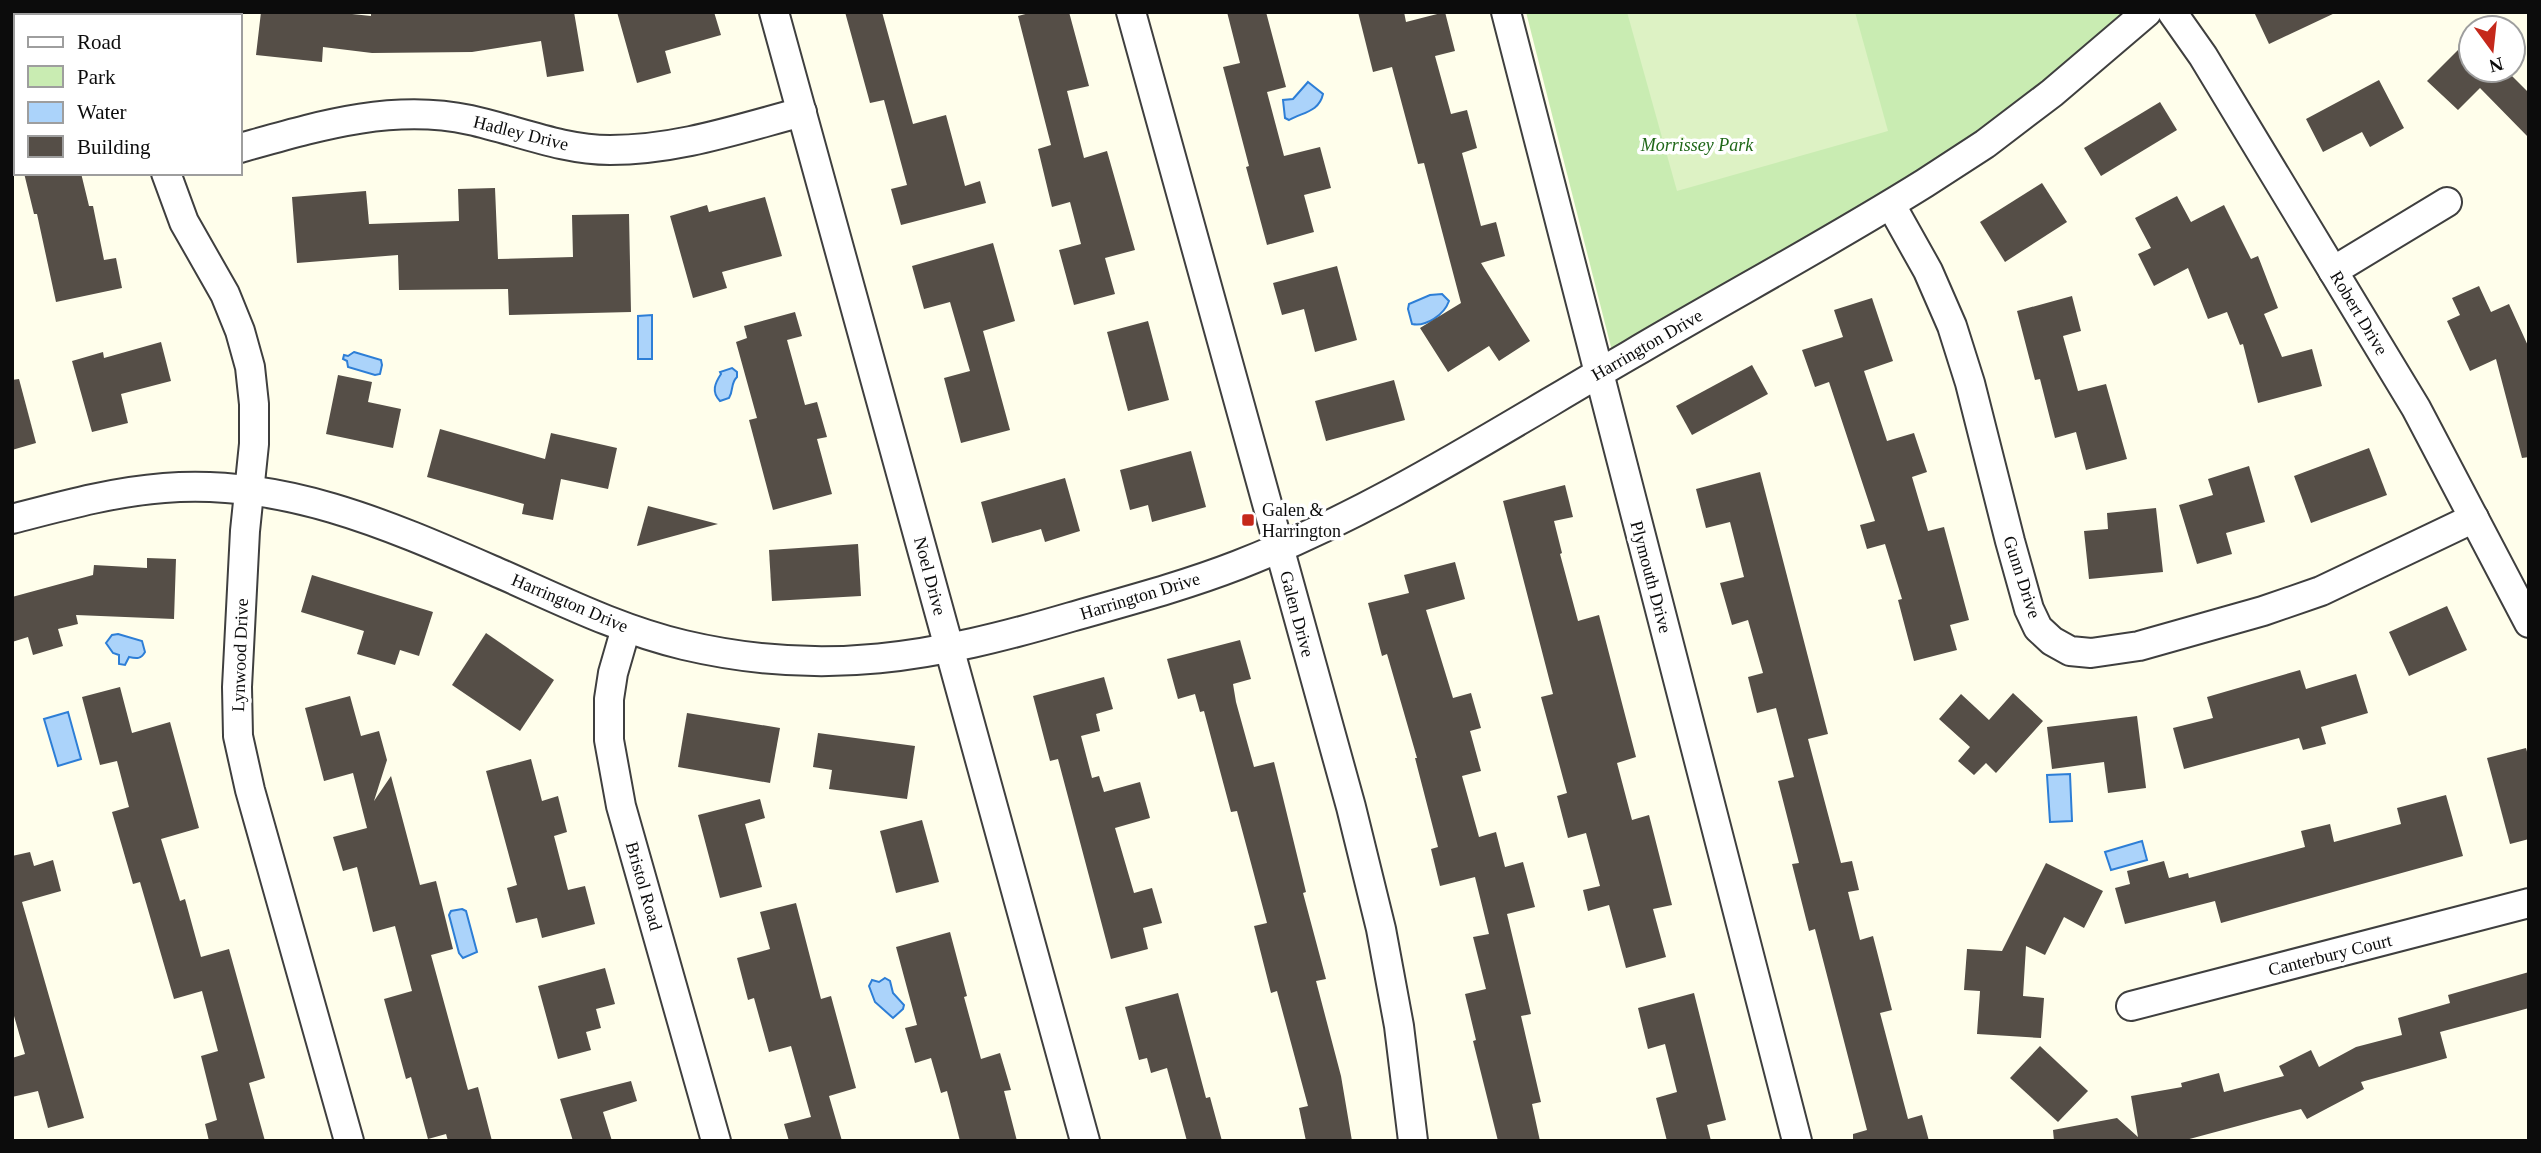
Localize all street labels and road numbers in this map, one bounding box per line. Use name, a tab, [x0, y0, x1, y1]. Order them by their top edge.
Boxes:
street label: Hadley Drive	[471, 112, 571, 154]
street label: Robert Drive	[2326, 267, 2392, 359]
street label: Harrington Drive	[1588, 305, 1706, 385]
street label: Plymouth Drive	[1626, 519, 1676, 635]
street label: Gunn Drive	[1999, 533, 2045, 621]
street label: Noel Drive	[910, 535, 950, 617]
street label: Harrington Drive	[1078, 568, 1202, 624]
street label: Harrington Drive	[509, 569, 631, 637]
street label: Galen Drive	[1276, 569, 1318, 659]
street label: Lynwood Drive	[228, 598, 252, 712]
street label: Bristol Road	[622, 839, 666, 933]
street label: Canterbury Court	[2266, 930, 2394, 980]

